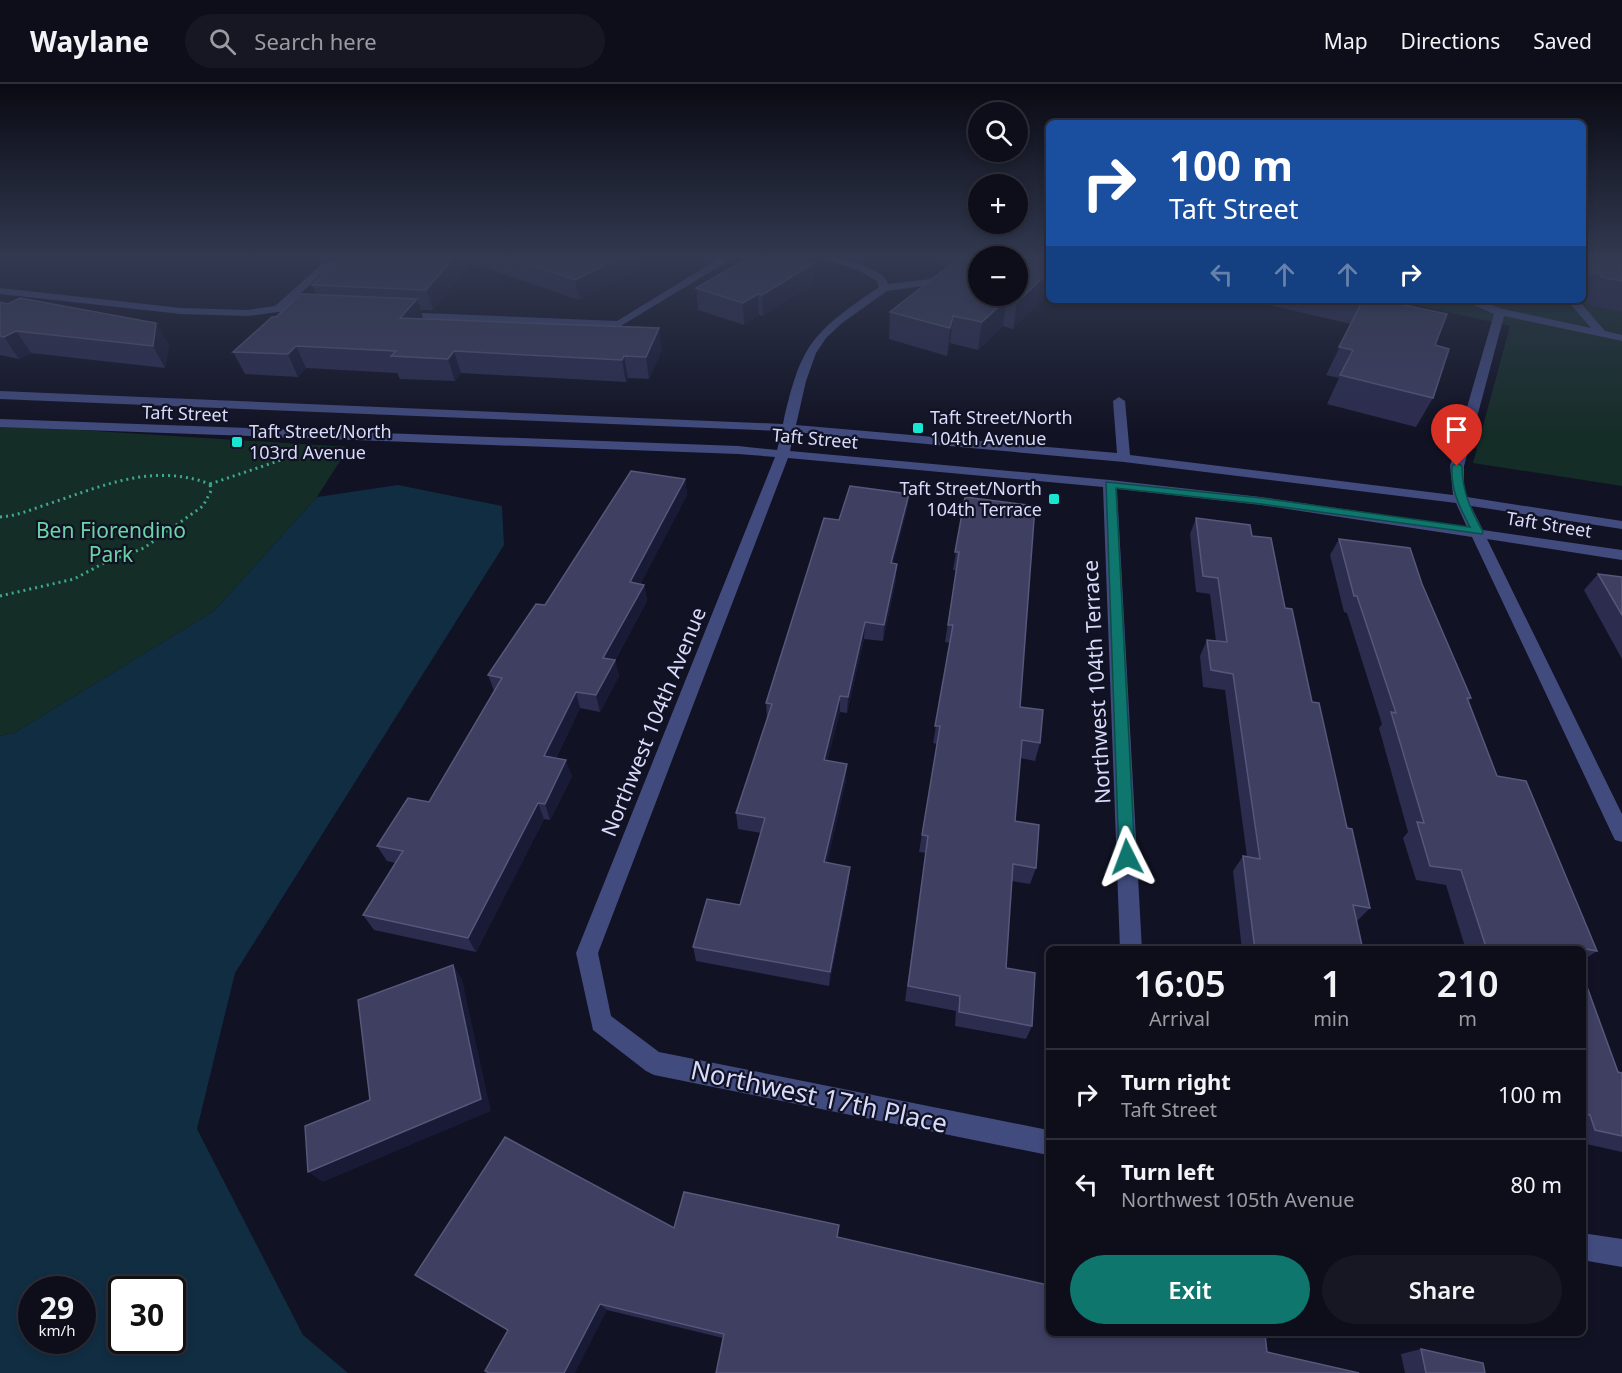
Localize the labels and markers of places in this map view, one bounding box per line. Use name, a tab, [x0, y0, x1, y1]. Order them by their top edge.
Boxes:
pin	[1431, 404, 1482, 466]
place label: Taft Street/North 104th Avenue	[930, 405, 1073, 450]
place label: Taft Street/North 103rd Avenue	[249, 419, 392, 464]
marker: Taft Street/North 104th Avenue	[911, 421, 925, 435]
marker: Taft Street/North 103rd Avenue	[230, 435, 244, 449]
place label: Taft Street/North 104th Terrace	[899, 476, 1042, 521]
marker: Taft Street/North 104th Terrace	[1047, 492, 1061, 506]

